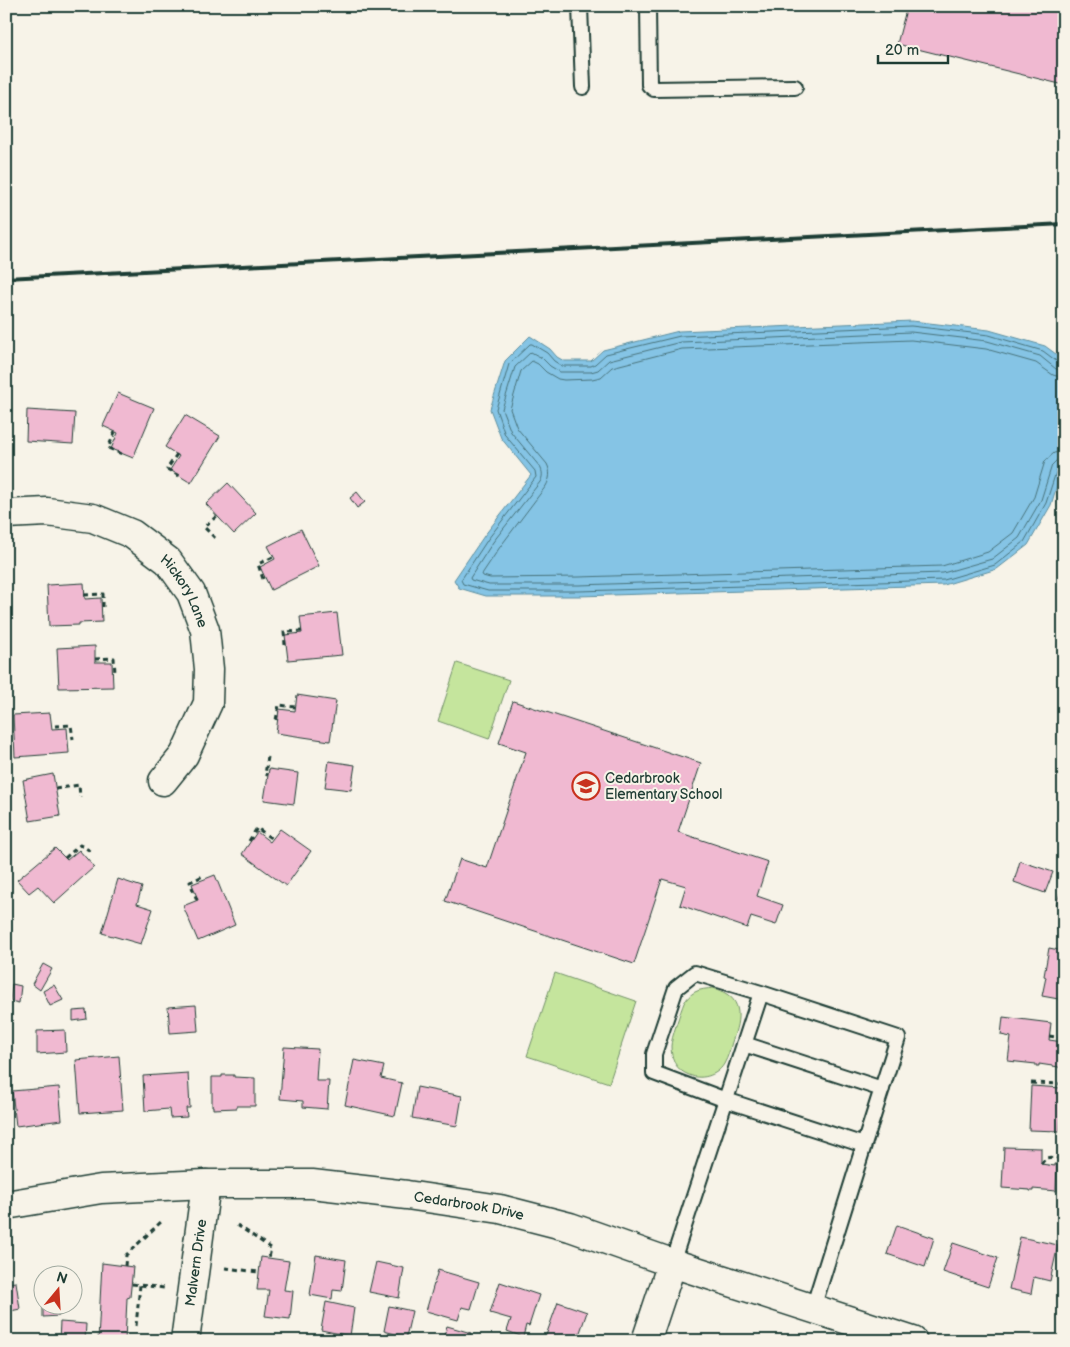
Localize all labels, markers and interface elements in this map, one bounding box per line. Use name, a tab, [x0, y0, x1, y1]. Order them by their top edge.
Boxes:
scale bar	[878, 32, 948, 64]
text: 20 m	[885, 41, 919, 60]
street label: Hickory Lane	[157, 551, 211, 630]
place label: Cedarbrook Elementary School	[605, 770, 723, 803]
school or university icon: Cedarbrook Elementary School	[571, 771, 601, 801]
street label: Cedarbrook Drive	[413, 1188, 526, 1224]
street label: Malvern Drive	[182, 1218, 210, 1307]
north arrow	[32, 1264, 82, 1314]
text: N	[54, 1268, 69, 1288]

